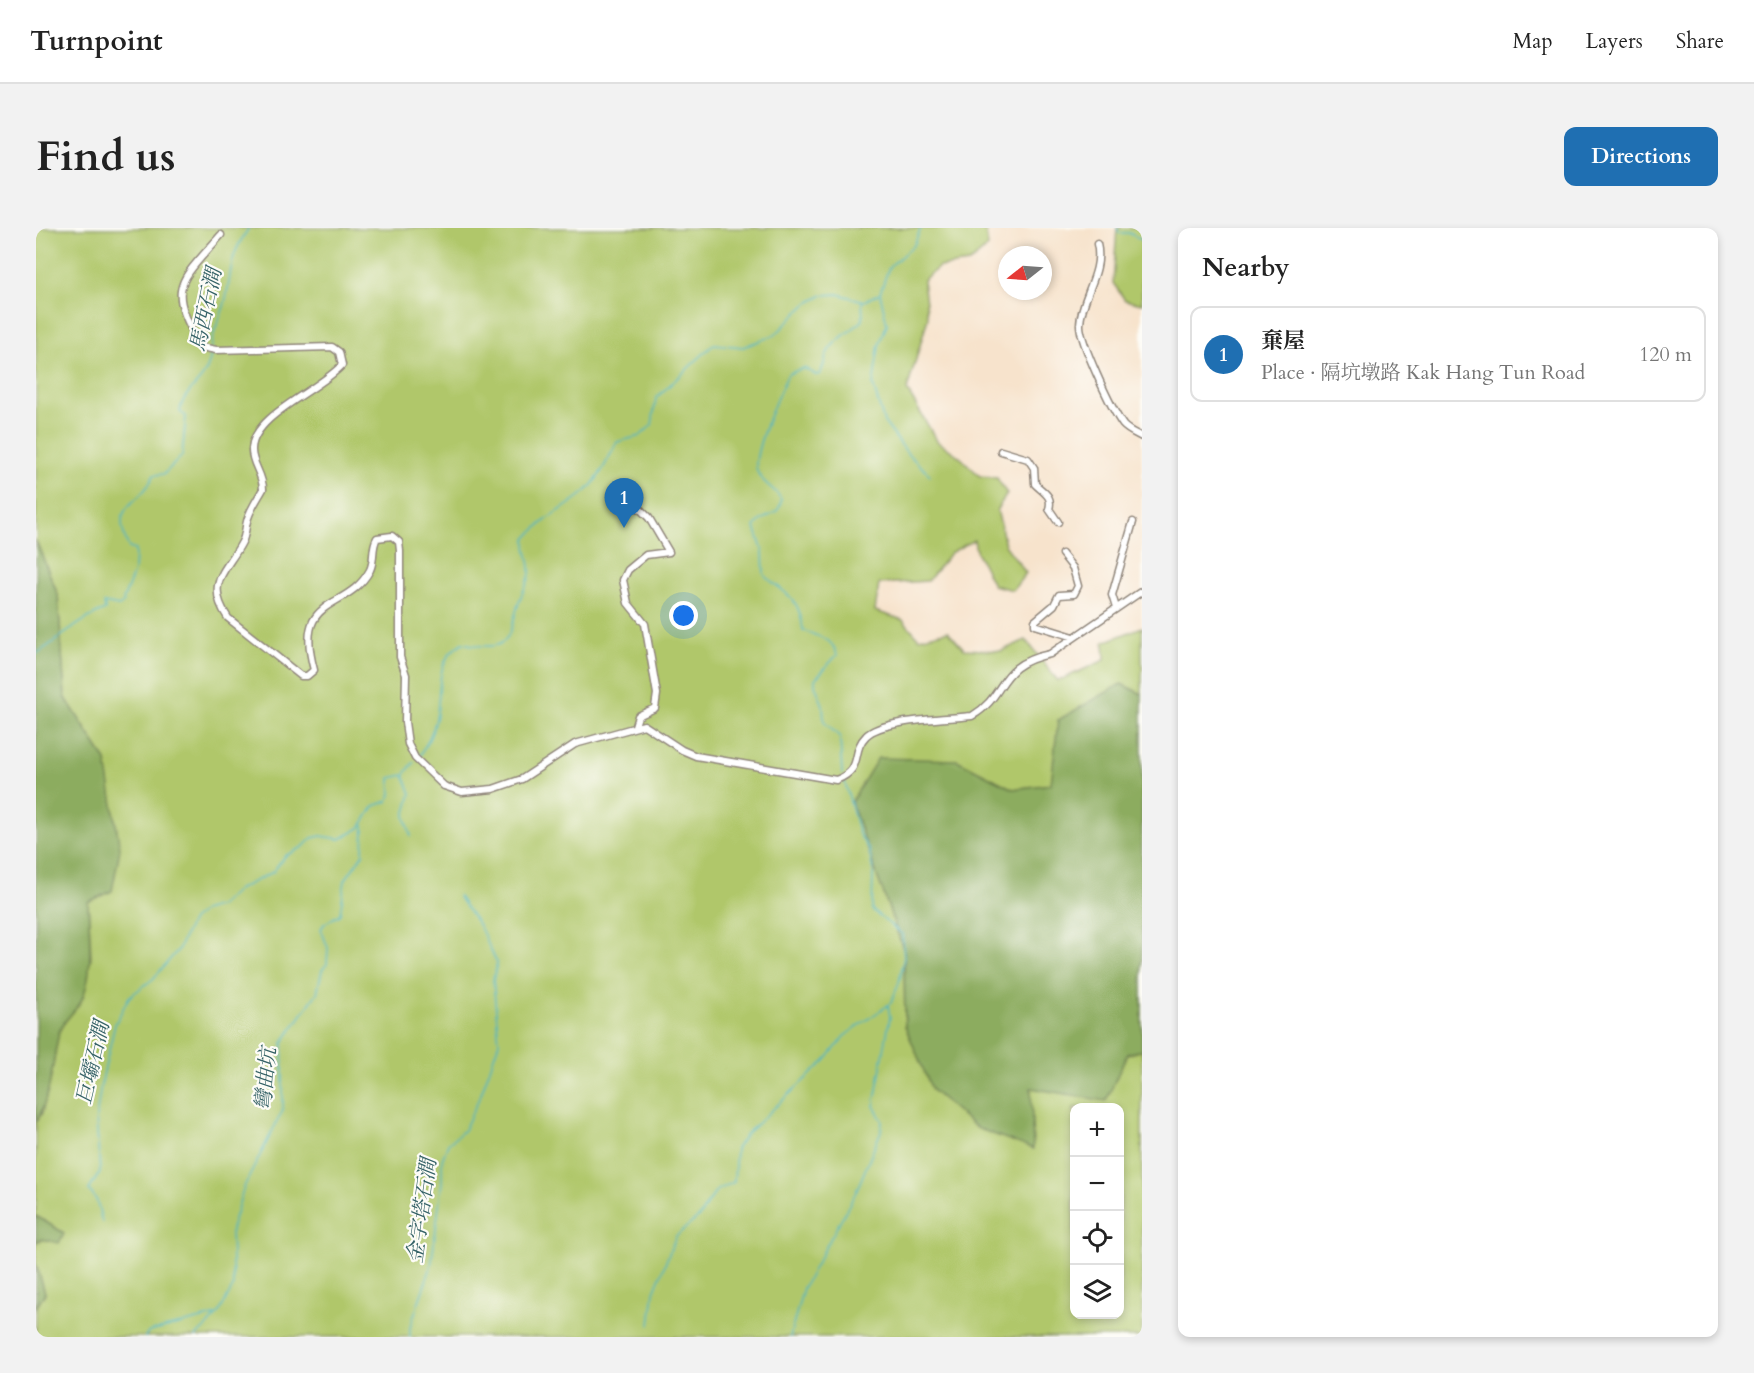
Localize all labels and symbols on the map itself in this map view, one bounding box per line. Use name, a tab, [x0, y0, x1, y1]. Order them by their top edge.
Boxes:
north arrow	[998, 246, 1052, 300]
water label: 馬西石澗	[183, 262, 230, 354]
pin: 1	[604, 478, 644, 528]
your location	[669, 601, 698, 630]
water label: 巨壩石澗	[69, 1015, 117, 1107]
water label: 彎曲坑	[249, 1043, 283, 1112]
water label: 金字塔石澗	[400, 1153, 444, 1265]

